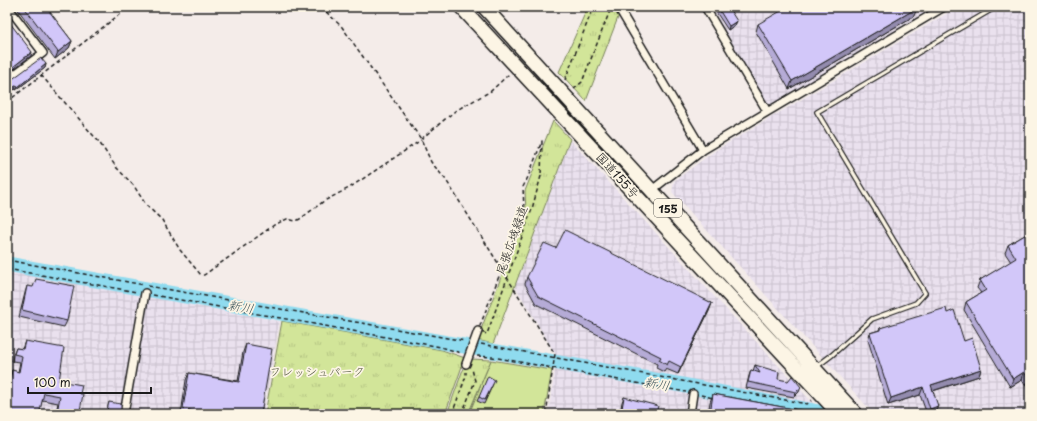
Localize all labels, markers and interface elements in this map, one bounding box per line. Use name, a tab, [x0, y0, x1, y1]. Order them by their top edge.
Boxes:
street label: 国道155号	[592, 148, 644, 202]
road number: 155	[654, 199, 682, 217]
street label: 尾張広域緑道	[491, 203, 531, 277]
water label: 新川	[227, 294, 255, 318]
park label: フレッシュパーク	[269, 362, 365, 380]
scale bar	[28, 369, 151, 395]
water label: 新川	[643, 371, 671, 395]
text: 100 m	[34, 373, 71, 391]

